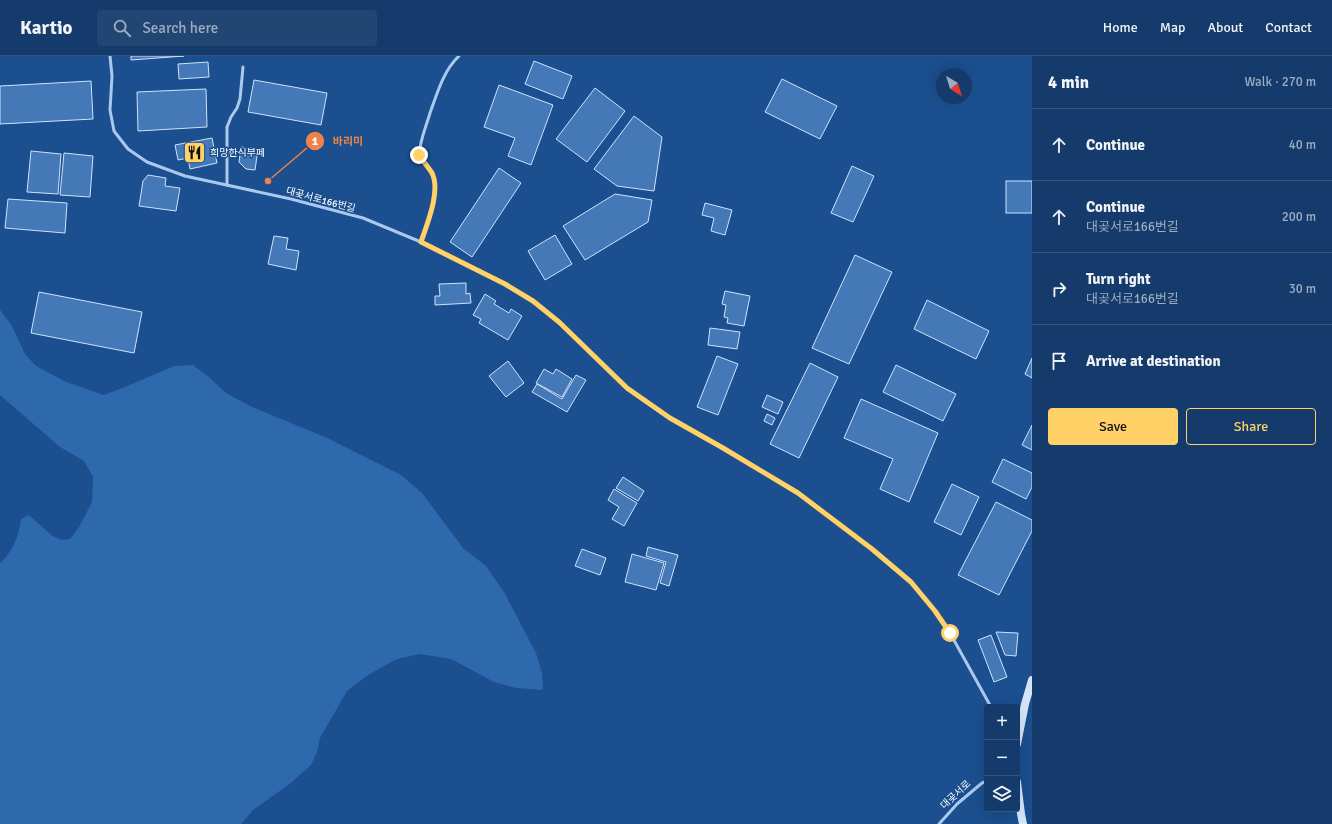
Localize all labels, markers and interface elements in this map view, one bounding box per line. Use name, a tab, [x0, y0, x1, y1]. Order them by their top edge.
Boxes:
search box	[97, 10, 377, 46]
text: Kartio	[20, 16, 73, 40]
icon: search	[111, 17, 133, 39]
text: Search here	[143, 19, 218, 37]
text: Home	[1103, 19, 1138, 36]
text: Map	[1160, 19, 1185, 36]
text: About	[1207, 19, 1243, 36]
text: Contact	[1265, 19, 1312, 36]
north arrow	[936, 68, 972, 104]
text: 4 min	[1048, 72, 1089, 93]
text: Walk · 270 m	[1245, 74, 1316, 90]
callout: 바리미	[305, 129, 371, 152]
text: 1	[312, 134, 319, 149]
icon: ahead	[1048, 134, 1070, 156]
text: 바리미	[333, 135, 363, 148]
text: Continue	[1086, 136, 1145, 154]
text: 40 m	[1289, 137, 1316, 153]
restaurant icon: 희망한식부페	[182, 139, 208, 165]
route end	[410, 146, 428, 164]
place label: 희망한식부페	[210, 147, 265, 159]
street label: 대곶서로166번길	[285, 185, 357, 215]
text: Continue	[1086, 198, 1145, 216]
icon: ahead	[1048, 206, 1070, 228]
text: 200 m	[1282, 209, 1316, 225]
text: 대곶서로166번길	[1086, 219, 1179, 235]
text: Turn right	[1086, 270, 1151, 288]
icon: right	[1048, 278, 1070, 300]
text: 30 m	[1289, 281, 1316, 297]
text: 대곶서로166번길	[1086, 291, 1179, 307]
icon: arrive	[1048, 350, 1070, 372]
text: Arrive at destination	[1086, 352, 1221, 370]
button: Save	[1048, 408, 1178, 445]
button: Share	[1186, 408, 1316, 445]
route start	[941, 624, 959, 642]
map controls	[984, 704, 1020, 812]
button: +	[984, 704, 1020, 740]
button: −	[984, 740, 1020, 776]
button: layers	[984, 776, 1020, 812]
street label: 대곶서로	[938, 778, 973, 812]

